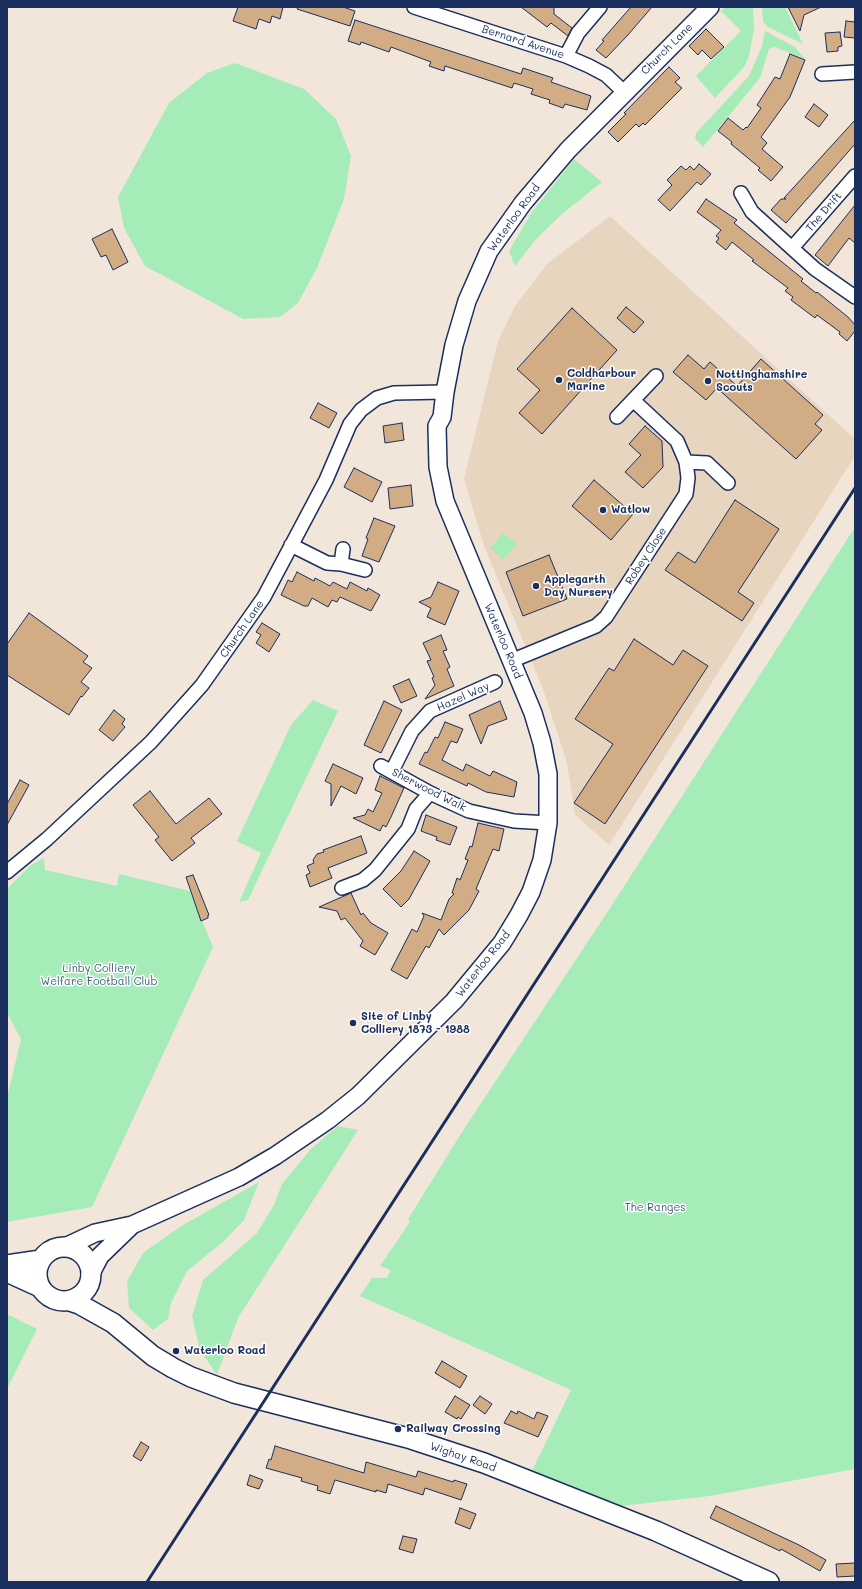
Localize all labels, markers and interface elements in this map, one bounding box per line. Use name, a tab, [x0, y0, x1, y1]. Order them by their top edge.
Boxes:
street label: Church Lane	[639, 21, 695, 77]
street label: Bernard Avenue	[480, 22, 566, 62]
street label: Waterloo Road	[485, 182, 543, 254]
street label: The Drift	[803, 189, 845, 235]
place label: Coldharbour Marine	[567, 367, 636, 393]
place label: Nottinghamshire Scouts	[716, 368, 807, 394]
marker: Coldharbour Marine	[554, 375, 564, 385]
marker: Nottinghamshire Scouts	[703, 376, 713, 386]
place label: Watlow	[611, 503, 650, 517]
marker: Watlow	[598, 505, 608, 515]
street label: Robey Close	[623, 525, 669, 587]
place label: Applegarth Day Nursery	[544, 573, 613, 599]
marker: Applegarth Day Nursery	[531, 581, 541, 591]
street label: Church Lane	[217, 598, 267, 660]
street label: Waterloo Road	[481, 601, 525, 681]
street label: Hazel Way	[435, 680, 491, 714]
street label: Sherwood Walk	[390, 766, 468, 814]
street label: Waterloo Road	[453, 928, 513, 1000]
park label: Linby Colliery Welfare Football Club	[41, 962, 157, 988]
place label: Site of Linby Colliery 1873 - 1988	[361, 1010, 470, 1036]
marker: Site of Linby Colliery 1873 - 1988	[348, 1018, 358, 1028]
park label: The Ranges	[624, 1201, 686, 1215]
place label: Waterloo Road	[184, 1344, 266, 1358]
marker: Waterloo Road	[171, 1346, 181, 1356]
place label: Railway Crossing	[406, 1422, 500, 1436]
marker: Railway Crossing	[393, 1424, 403, 1434]
street label: Wighay Road	[428, 1440, 498, 1474]

